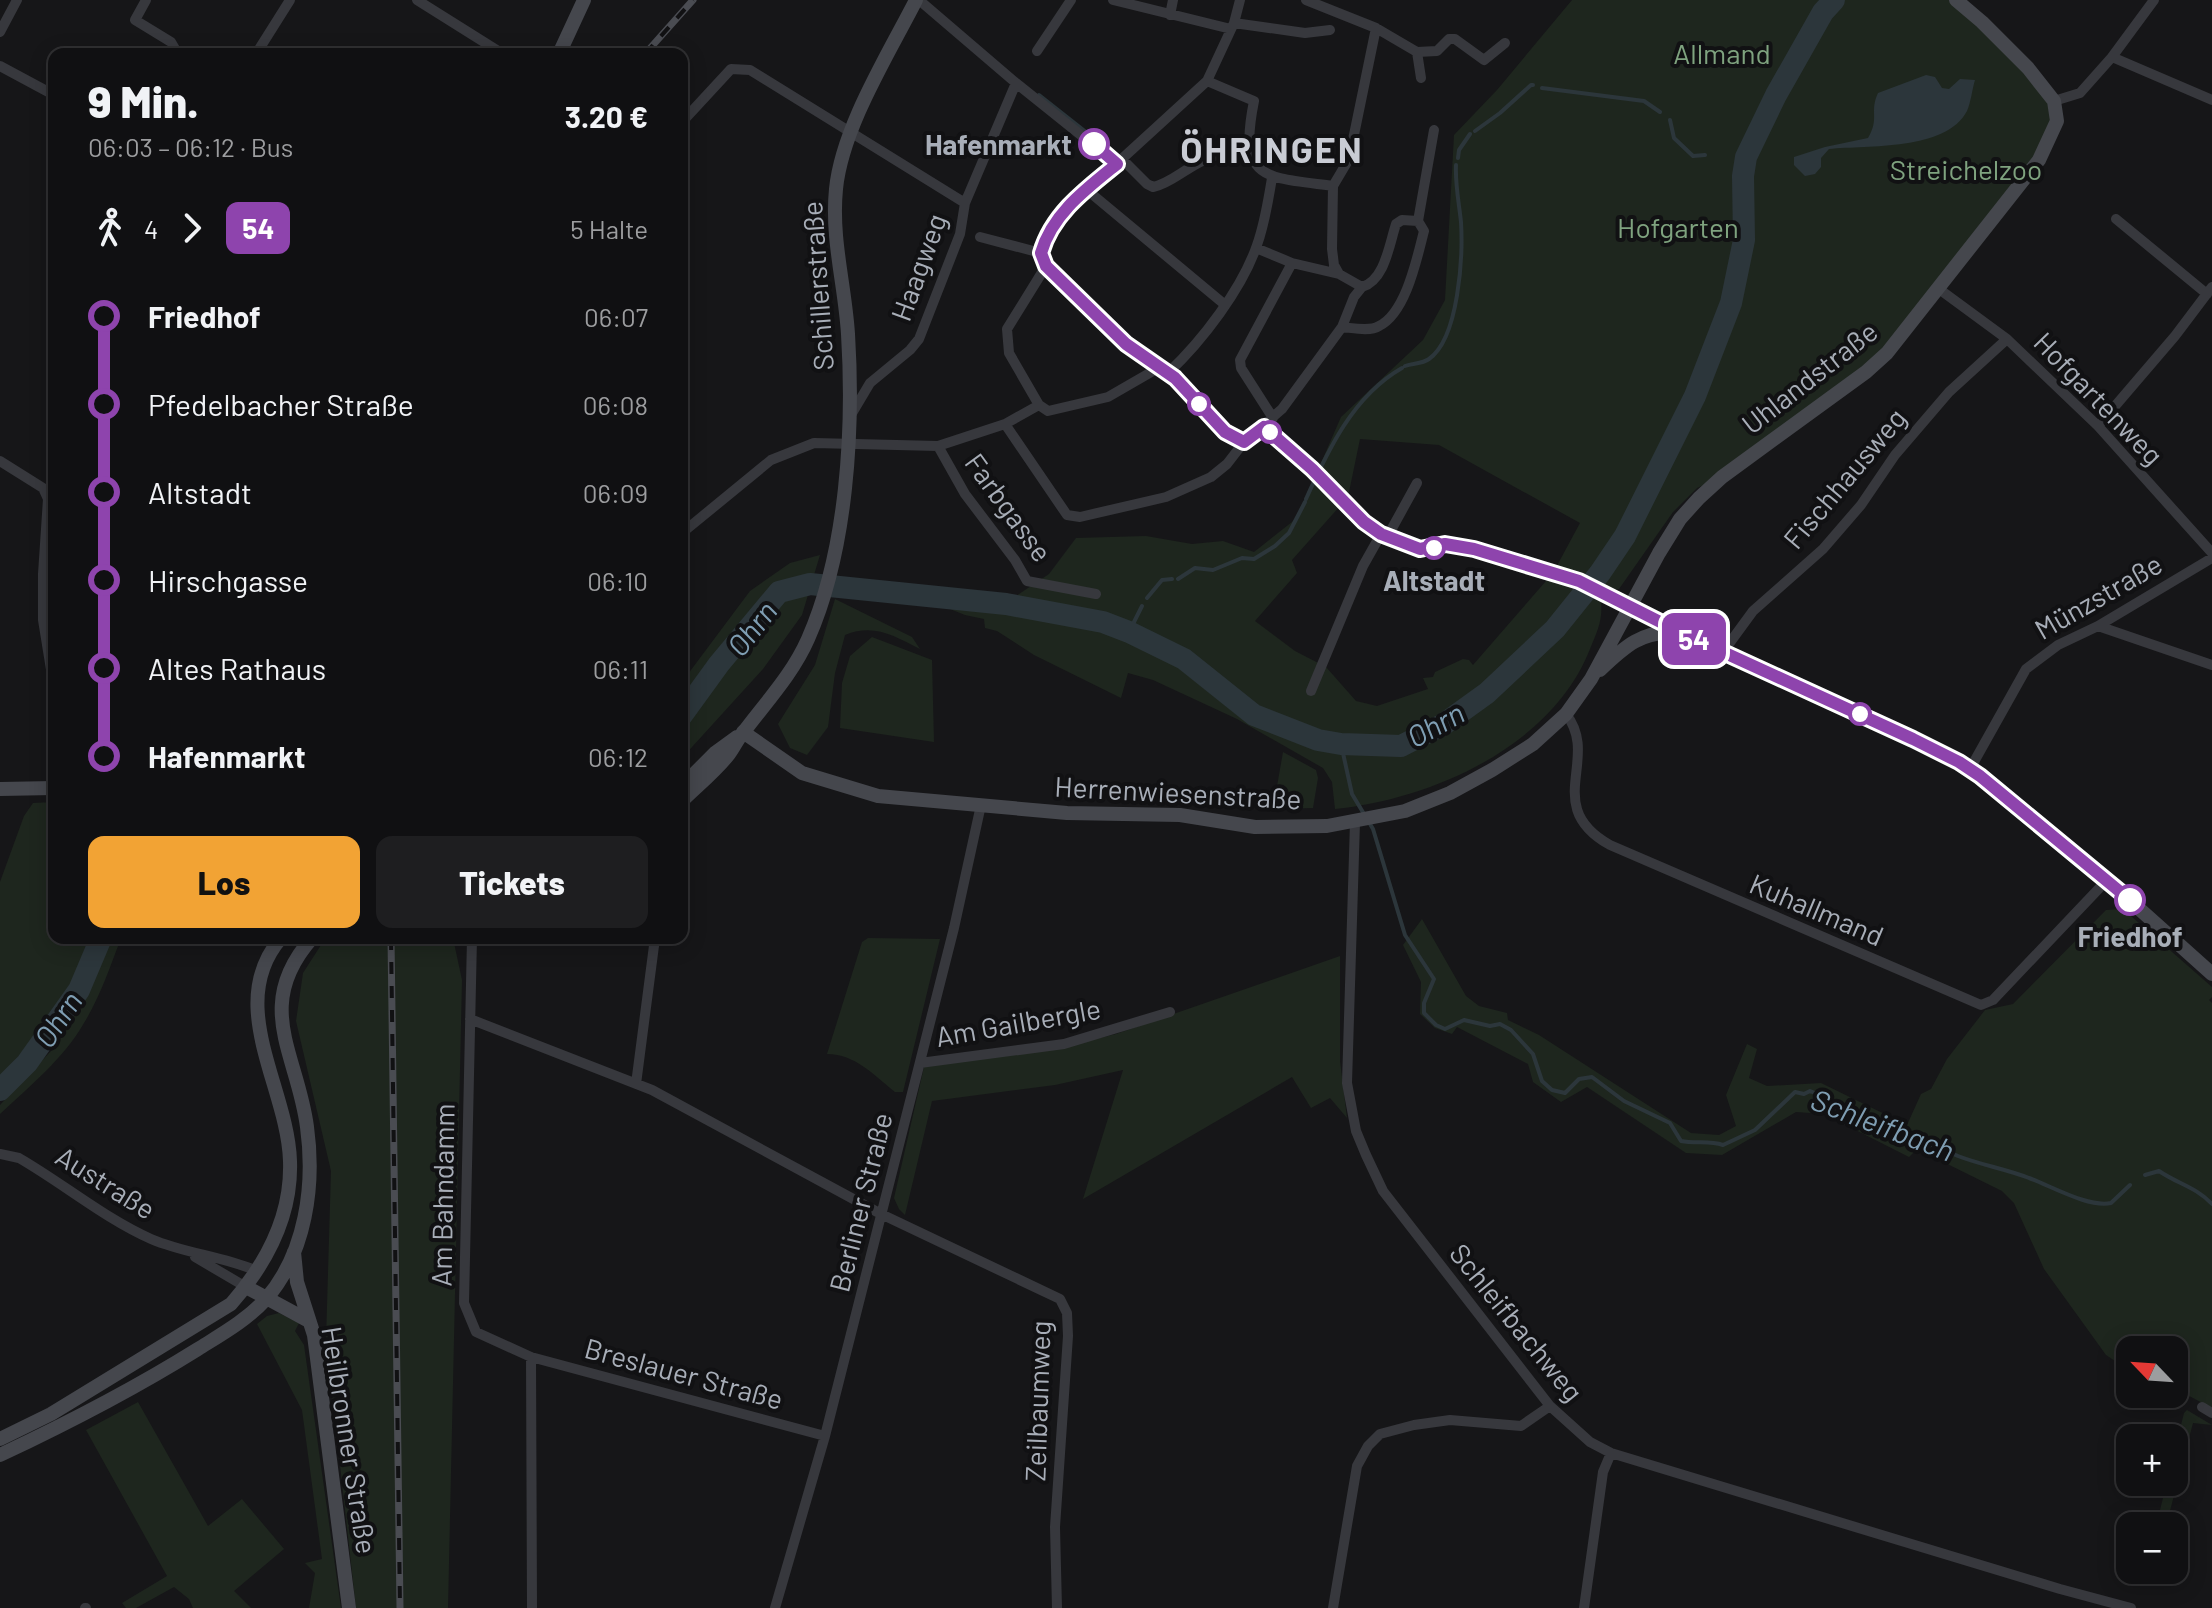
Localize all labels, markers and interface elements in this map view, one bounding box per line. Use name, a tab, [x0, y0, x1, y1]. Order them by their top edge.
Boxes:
park label: Allmand	[1673, 36, 1771, 70]
text: 9 Min.	[88, 74, 199, 127]
text: 3.20 €	[565, 98, 648, 134]
place label: Hafenmarkt	[925, 127, 1072, 161]
district label: ÖHRINGEN	[1180, 127, 1364, 170]
marker: Hafenmarkt	[1079, 129, 1109, 159]
text: 06:03 – 06:12 · Bus	[88, 131, 293, 162]
park label: Streichelzoo	[1890, 152, 2042, 186]
street label: Schillerstraße	[794, 200, 840, 372]
icon: walk	[88, 206, 132, 250]
icon: forward	[170, 206, 214, 250]
street label: Haagweg	[883, 209, 953, 325]
park label: Hofgarten	[1617, 210, 1739, 244]
text: 54	[242, 211, 274, 245]
text: 4	[144, 213, 158, 244]
text: 5 Halte	[570, 213, 648, 244]
text: Friedhof	[148, 298, 261, 334]
text: 06:07	[584, 301, 648, 332]
street label: Uhlandstraße	[1734, 313, 1884, 441]
street label: Hofgartenweg	[2027, 325, 2171, 471]
text: Pfedelbacher Straße	[148, 386, 414, 422]
text: 06:08	[583, 389, 648, 420]
unlabelled marker	[1188, 393, 1210, 415]
street label: Fischhausweg	[1775, 401, 1913, 555]
unlabelled marker	[1259, 421, 1281, 443]
street label: Farbgasse	[958, 446, 1060, 568]
text: Altstadt	[148, 474, 252, 510]
text: 06:09	[583, 477, 648, 508]
marker: Altstadt	[1423, 537, 1445, 559]
street label: Münzstraße	[2028, 546, 2168, 646]
text: Hirschgasse	[148, 562, 308, 598]
place label: Altstadt	[1383, 563, 1485, 597]
text: 06:10	[587, 565, 648, 596]
water label: Ohrn	[718, 593, 784, 663]
line badge: 54	[1658, 613, 1730, 665]
text: 54	[1678, 622, 1710, 656]
text: Altes Rathaus	[148, 650, 326, 686]
text: 06:11	[593, 653, 648, 684]
water label: Ohrn	[1400, 694, 1470, 754]
unlabelled marker	[1849, 703, 1871, 725]
text: Hafenmarkt	[148, 738, 306, 774]
text: 06:12	[588, 741, 648, 772]
street label: Herrenwiesenstraße	[1054, 769, 1302, 815]
button: Los	[88, 836, 360, 928]
button: Tickets	[376, 836, 648, 928]
street label: Kuhallmand	[1745, 866, 1889, 952]
marker: Friedhof	[2115, 885, 2145, 915]
place label: Friedhof	[2077, 919, 2183, 953]
water label: Ohrn	[25, 984, 89, 1054]
street label: Am Gailbergle	[933, 991, 1103, 1053]
water label: Schleifbach	[1806, 1080, 1960, 1168]
street label: Am Bahndamm	[423, 1103, 461, 1287]
street label: Berliner Straße	[821, 1109, 899, 1295]
street label: Austraße	[50, 1138, 162, 1226]
street label: Schleifbachweg	[1443, 1236, 1591, 1408]
street label: Zeilbaumweg	[1017, 1320, 1057, 1482]
street label: Heilbronner Straße	[315, 1324, 385, 1556]
street label: Breslauer Straße	[581, 1330, 787, 1416]
north arrow	[2116, 1336, 2188, 1408]
map controls	[2116, 1336, 2188, 1584]
button: +	[2116, 1424, 2188, 1496]
button: −	[2116, 1512, 2188, 1584]

